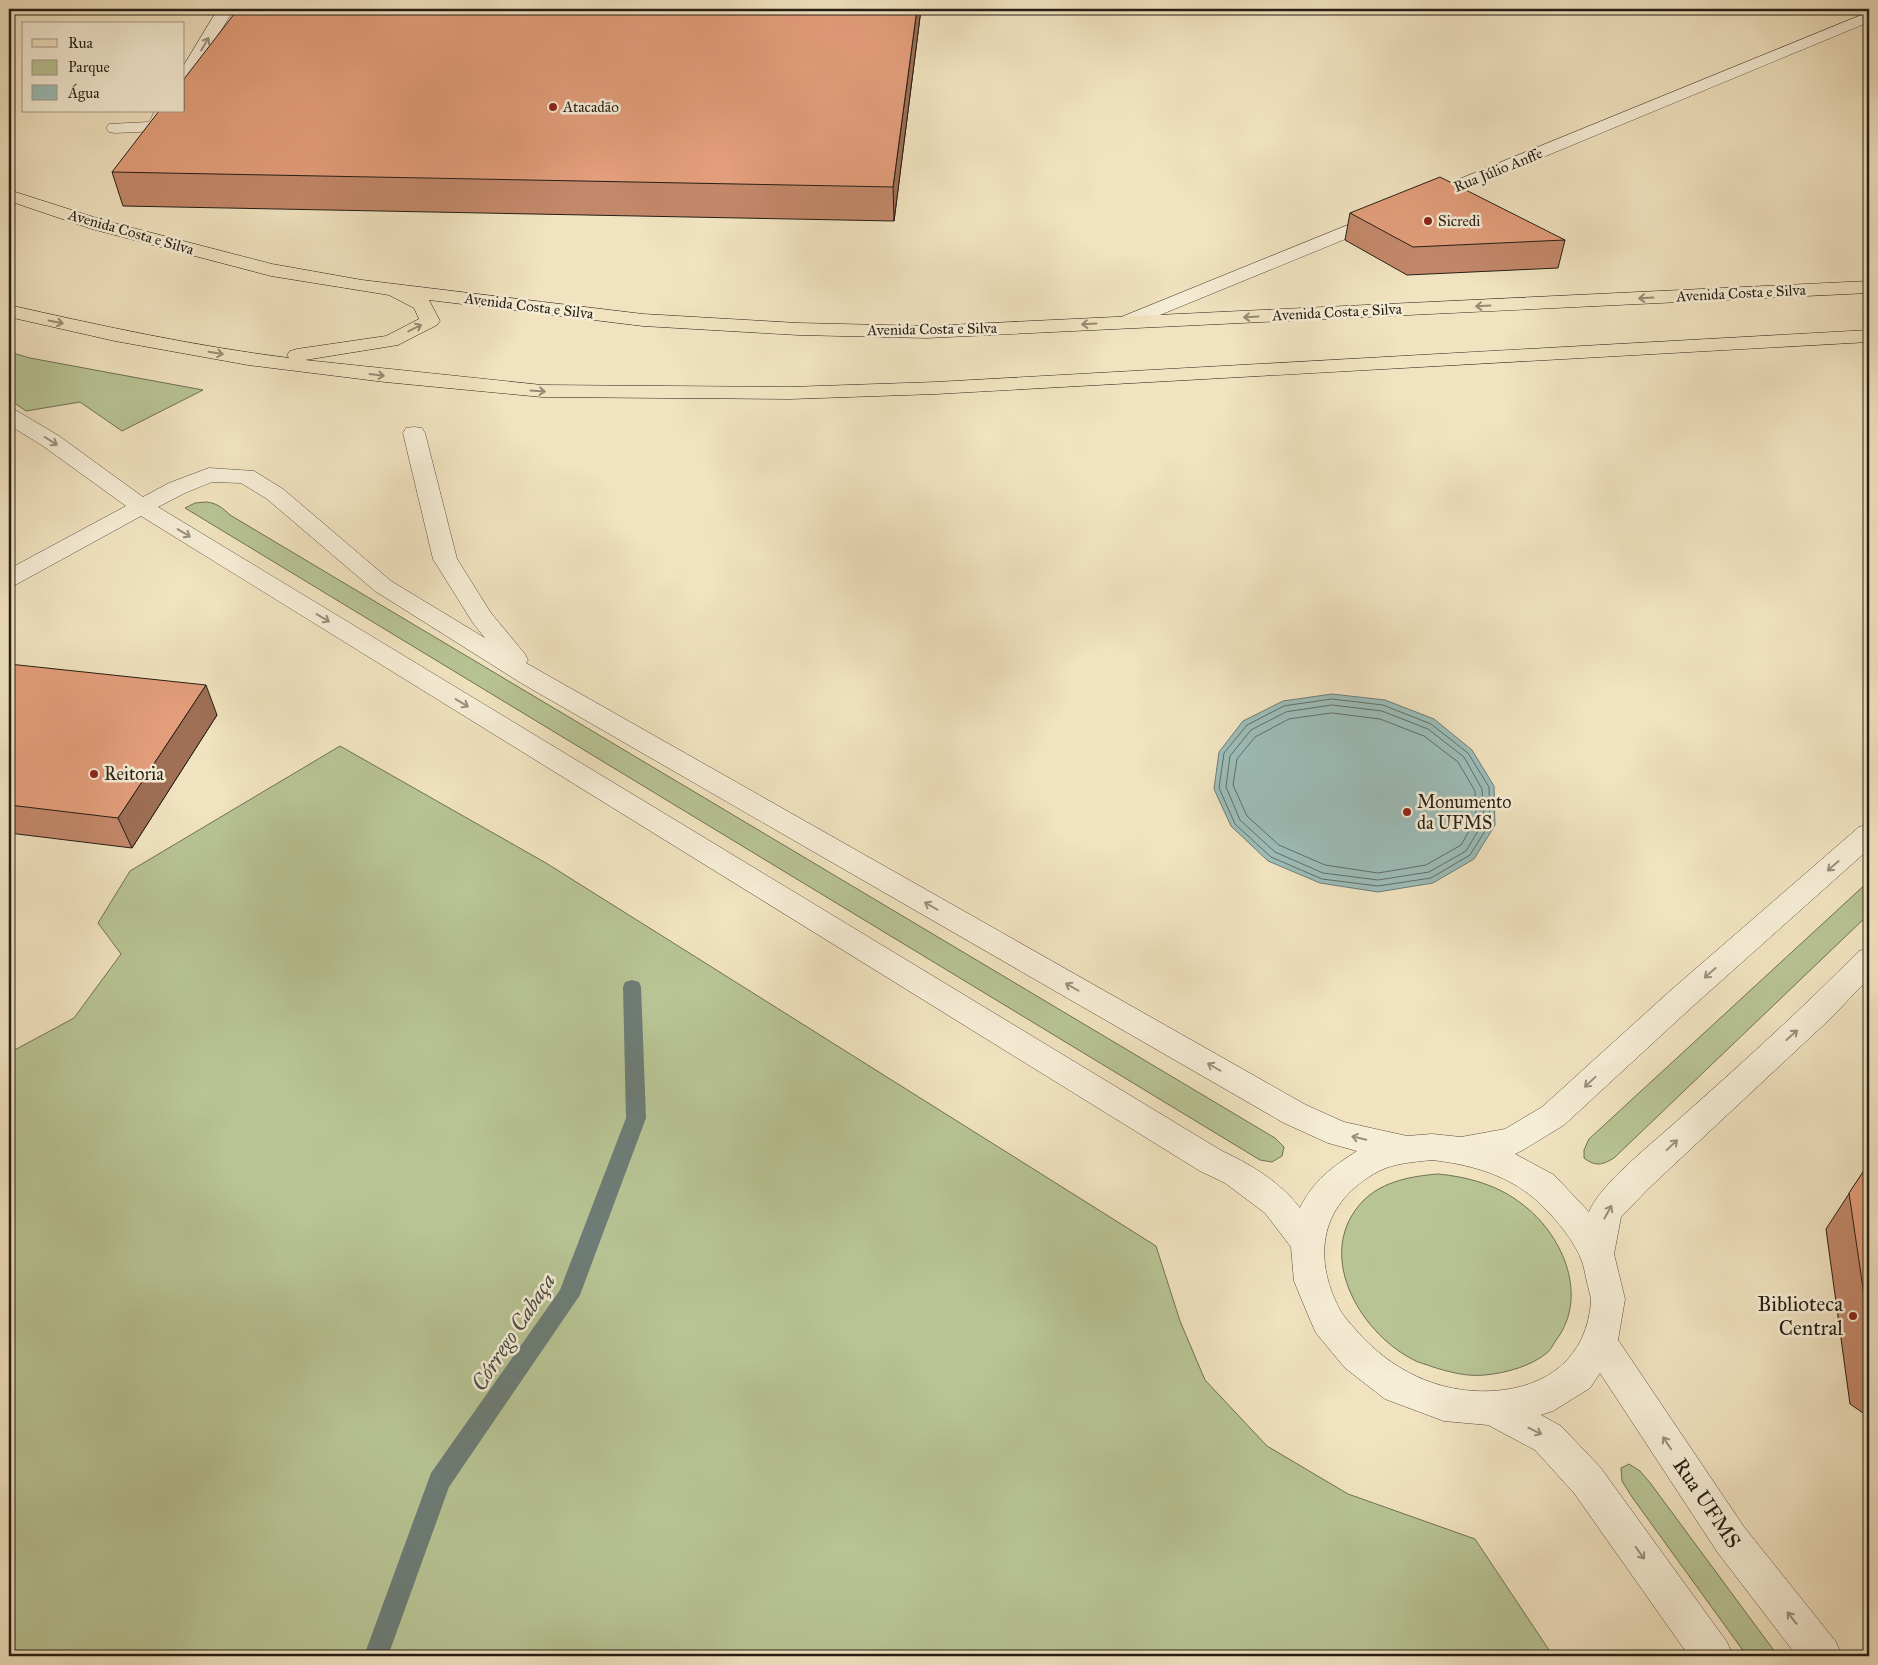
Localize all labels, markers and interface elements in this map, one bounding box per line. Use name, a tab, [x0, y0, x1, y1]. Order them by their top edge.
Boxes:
legend	[22, 22, 185, 112]
text: Rua	[68, 34, 93, 52]
one-way arrow	[201, 37, 211, 51]
text: Parque	[68, 58, 110, 77]
text: Água	[67, 83, 100, 102]
place label: Atacadão	[562, 98, 619, 116]
marker: Atacadão	[547, 101, 559, 113]
street label: Rua Júlio Anffe	[1451, 144, 1545, 197]
street label: Avenida Costa e Silva	[65, 205, 197, 259]
place label: Sicredi	[1438, 212, 1480, 230]
marker: Sicredi	[1422, 215, 1434, 227]
street label: Avenida Costa e Silva	[1675, 281, 1807, 305]
street label: Avenida Costa e Silva	[462, 289, 595, 323]
one-way arrow	[1638, 293, 1654, 302]
street label: Avenida Costa e Silva	[1271, 300, 1403, 324]
one-way arrow	[1476, 301, 1492, 310]
one-way arrow	[1243, 312, 1259, 321]
one-way arrow	[48, 318, 64, 327]
street label: Avenida Costa e Silva	[866, 319, 998, 339]
one-way arrow	[1081, 320, 1097, 329]
one-way arrow	[408, 323, 423, 333]
one-way arrow	[207, 349, 223, 359]
one-way arrow	[368, 370, 384, 380]
one-way arrow	[530, 386, 546, 395]
one-way arrow	[43, 437, 57, 447]
one-way arrow	[177, 529, 191, 539]
one-way arrow	[316, 614, 330, 624]
one-way arrow	[454, 698, 468, 708]
place label: Reitoria	[104, 763, 164, 785]
marker: Reitoria	[88, 768, 100, 780]
place label: Monumento da UFMS	[1417, 791, 1512, 834]
marker: Monumento da UFMS	[1401, 806, 1413, 818]
one-way arrow	[1826, 860, 1839, 872]
one-way arrow	[924, 901, 939, 911]
one-way arrow	[1704, 967, 1717, 979]
one-way arrow	[1066, 981, 1080, 991]
one-way arrow	[1785, 1029, 1798, 1041]
one-way arrow	[1207, 1062, 1221, 1072]
one-way arrow	[1584, 1077, 1597, 1088]
one-way arrow	[1351, 1133, 1367, 1142]
one-way arrow	[1666, 1139, 1679, 1151]
one-way arrow	[1604, 1205, 1614, 1219]
water label: Córrego Cabaça	[465, 1268, 561, 1396]
place label: Biblioteca Central	[1757, 1291, 1843, 1341]
marker: Biblioteca Central	[1847, 1310, 1859, 1322]
one-way arrow	[1528, 1426, 1543, 1436]
one-way arrow	[1662, 1437, 1672, 1451]
street label: Rua UFMS	[1667, 1453, 1747, 1553]
one-way arrow	[1635, 1546, 1645, 1560]
one-way arrow	[1787, 1611, 1797, 1625]

